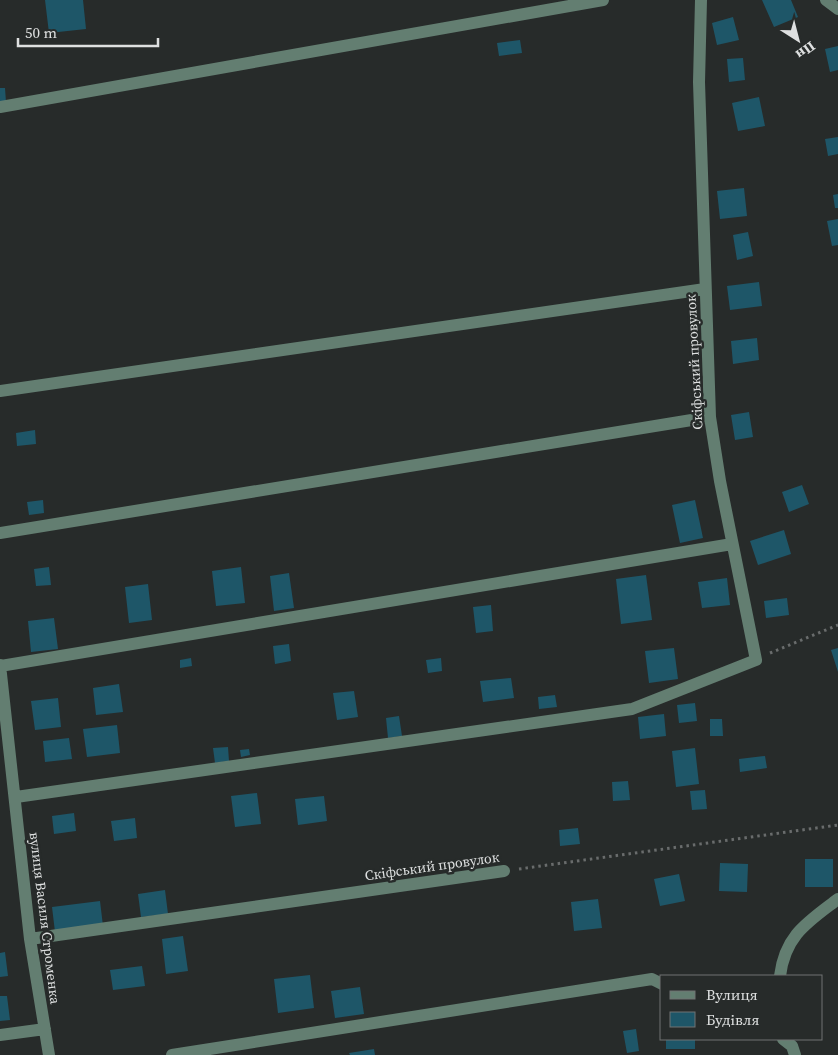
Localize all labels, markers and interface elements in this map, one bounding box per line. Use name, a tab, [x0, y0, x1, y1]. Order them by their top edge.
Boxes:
scale bar	[18, 15, 158, 47]
north arrow	[773, 15, 823, 65]
text: 50 m	[25, 22, 57, 43]
text: Пн	[792, 37, 819, 64]
street label: Скіфський провулок	[680, 294, 708, 430]
street label: вулиця Василя Строменка	[25, 831, 66, 1006]
street label: Скіфський провулок	[363, 847, 501, 885]
legend	[660, 975, 823, 1040]
text: Вулиця	[706, 984, 758, 1005]
text: Будівля	[706, 1009, 759, 1030]

